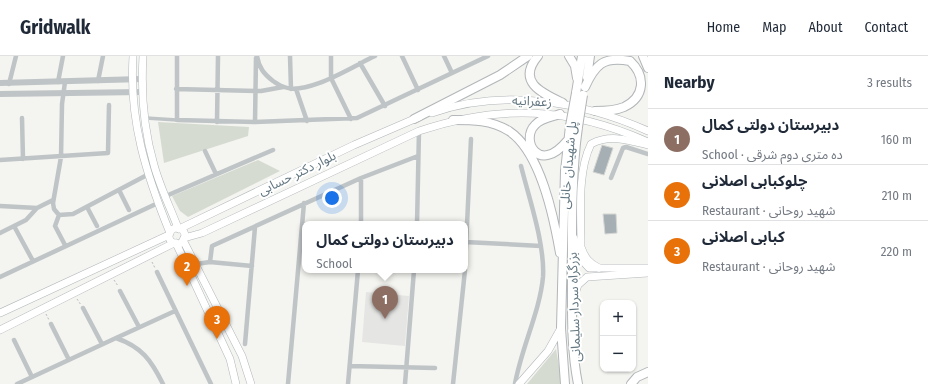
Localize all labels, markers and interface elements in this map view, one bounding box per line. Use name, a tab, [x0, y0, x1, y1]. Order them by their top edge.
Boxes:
text: Gridwalk	[20, 16, 90, 39]
text: Home	[707, 19, 740, 36]
text: Map	[762, 19, 786, 36]
text: About	[808, 19, 843, 36]
text: Contact	[865, 19, 908, 36]
text: Nearby	[664, 72, 715, 93]
text: 3 results	[867, 75, 912, 90]
street label: زعفرانیه	[512, 92, 552, 110]
text: دبیرستان دولتی کمال	[702, 116, 839, 134]
street label: پل شهیدان خانلی	[557, 120, 581, 210]
text: 1	[674, 132, 680, 147]
text: 160 m	[881, 132, 912, 147]
text: School · ده متری دوم شرقی	[702, 147, 843, 162]
street label: بلوار دکتر حسابی	[256, 148, 339, 199]
text: چلوکبابی اصلانی	[702, 172, 807, 190]
your location	[322, 188, 342, 208]
text: 2	[674, 188, 680, 203]
text: 210 m	[882, 188, 912, 203]
text: Restaurant · شهید روحانی	[702, 203, 835, 218]
popup	[302, 221, 468, 273]
text: کبابی اصلانی	[702, 228, 785, 246]
text: دبیرستان دولتی کمال	[316, 231, 454, 249]
text: 3	[674, 244, 680, 259]
text: 220 m	[881, 244, 912, 259]
street label: بزرگراه سردار سلیمانی	[565, 252, 584, 362]
pin: 2	[174, 253, 200, 286]
text: School	[316, 256, 352, 271]
text: Restaurant · شهید روحانی	[702, 259, 835, 274]
pin: 1	[372, 286, 398, 319]
map controls	[600, 300, 636, 372]
button: +	[600, 300, 636, 336]
pin: 3	[204, 306, 230, 339]
button: −	[600, 336, 636, 372]

